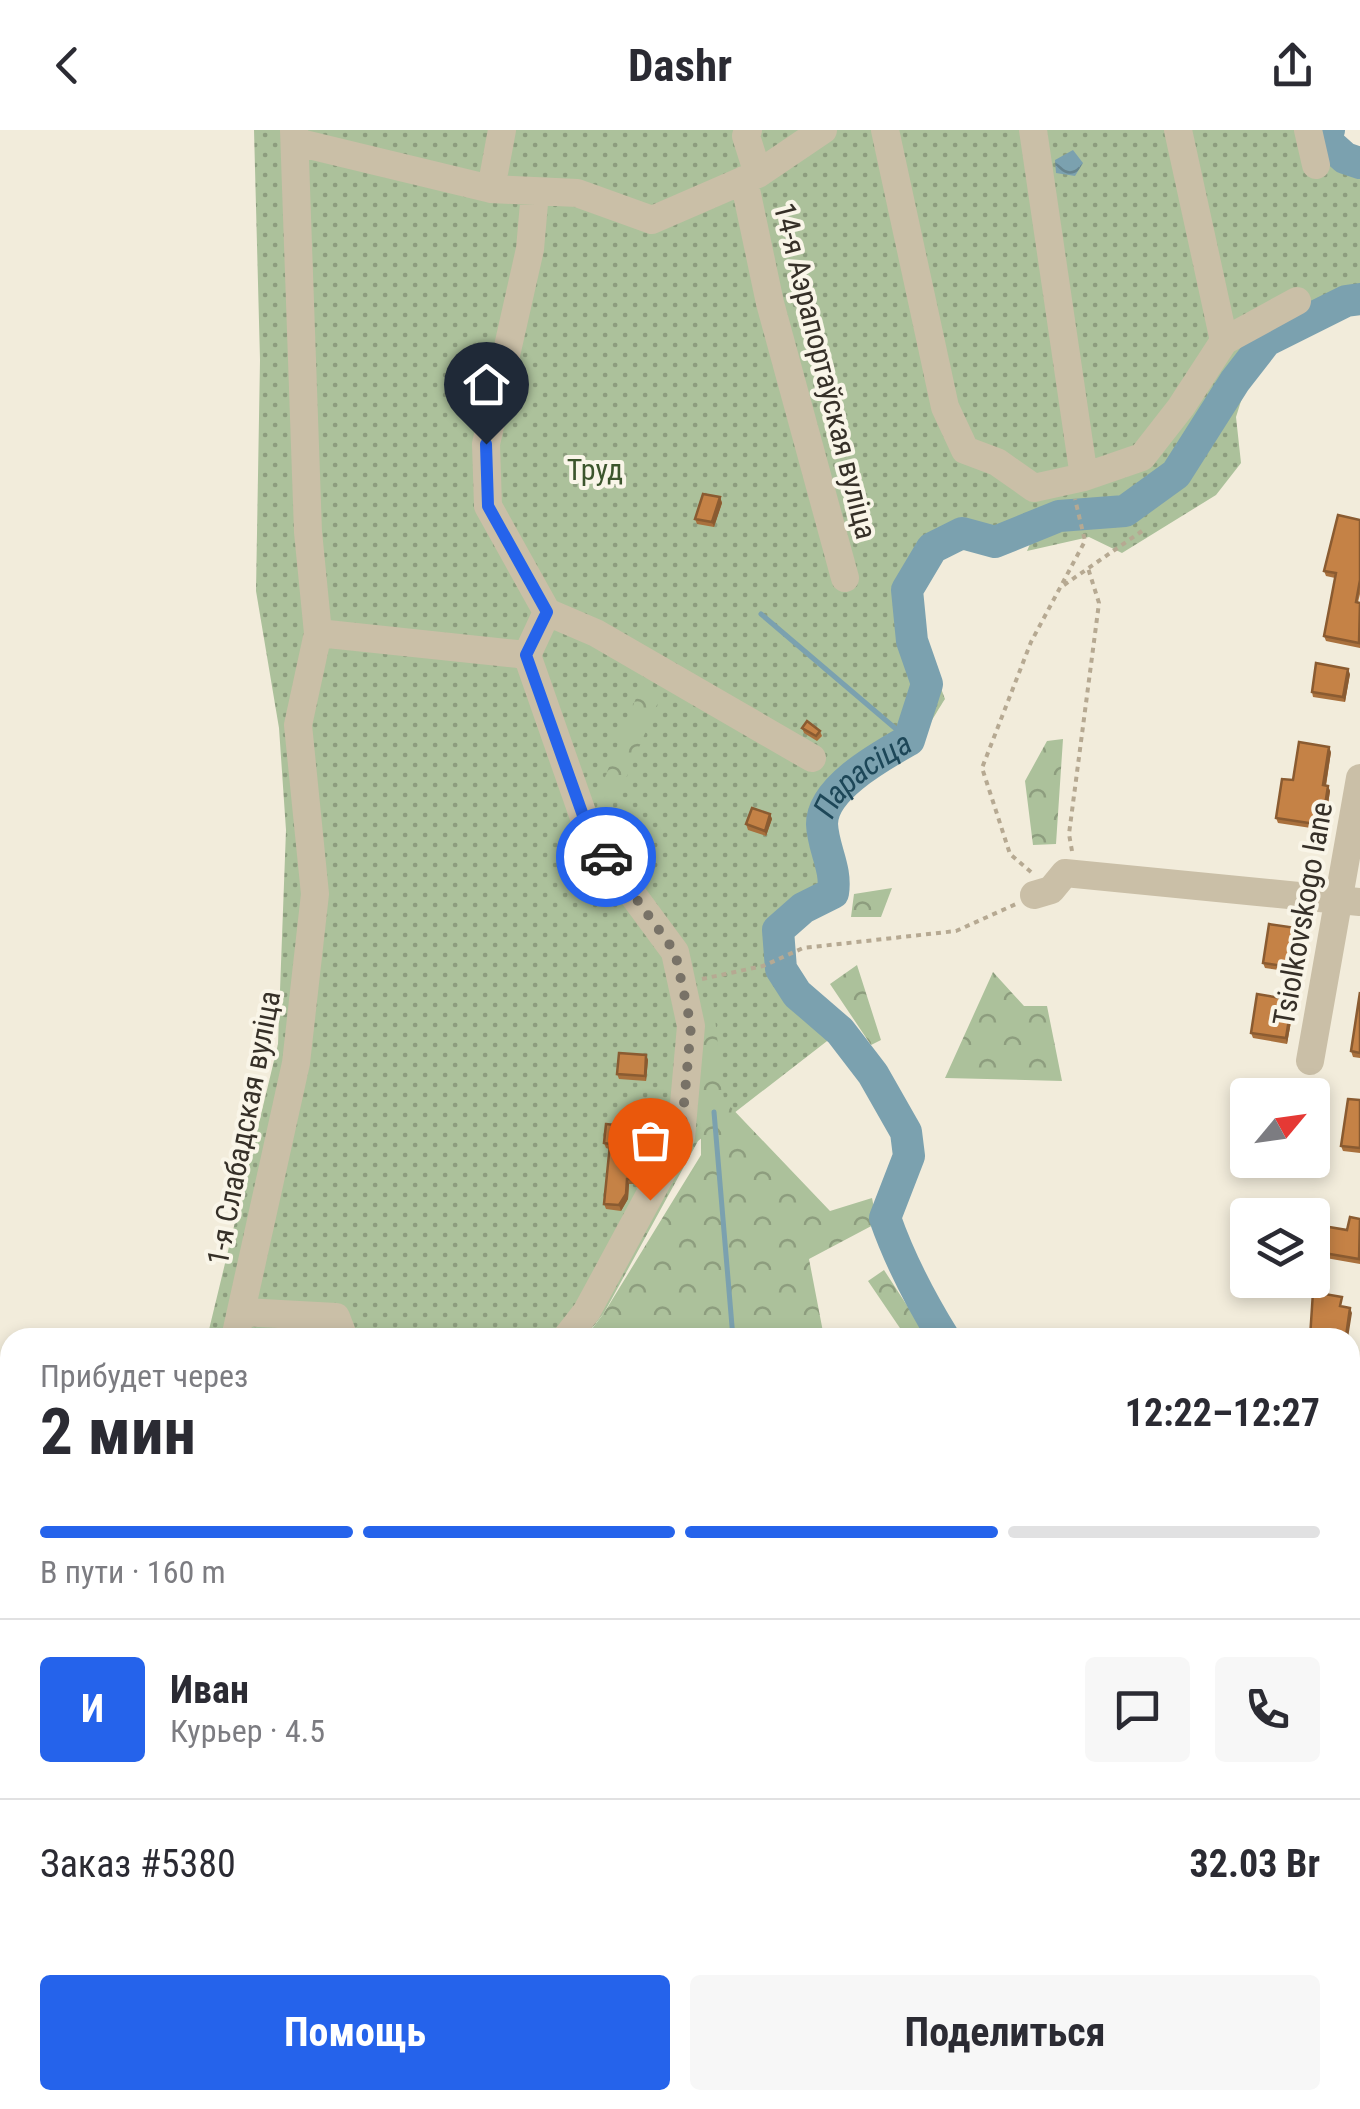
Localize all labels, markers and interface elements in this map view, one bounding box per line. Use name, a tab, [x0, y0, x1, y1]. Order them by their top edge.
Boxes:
icon: back	[40, 38, 95, 93]
icon: share	[1265, 38, 1320, 93]
text: Dashr	[628, 39, 732, 92]
street label: 14-я Аэрапортаўская вуліца	[767, 199, 884, 543]
pin	[444, 342, 529, 445]
icon: home	[459, 357, 514, 412]
park label: Труд	[567, 452, 623, 487]
water label: Парасіца	[805, 723, 918, 824]
street label: Tsiolkovskogo lane	[1266, 799, 1339, 1028]
courier	[556, 807, 656, 907]
icon: car	[579, 830, 634, 885]
street label: 1-я Слабадская вуліца	[200, 988, 287, 1268]
north arrow	[1230, 1078, 1330, 1178]
map controls	[1230, 1078, 1330, 1298]
pin	[608, 1098, 693, 1201]
icon: bag	[623, 1113, 678, 1168]
button: layers	[1230, 1198, 1330, 1298]
text: Прибудет через	[40, 1357, 248, 1395]
text: 12:22–12:27	[1125, 1391, 1320, 1435]
text: 2 мин	[40, 1394, 196, 1470]
text: В пути · 160 m	[40, 1553, 226, 1591]
button: chat	[1085, 1657, 1190, 1762]
button: phone	[1215, 1657, 1320, 1762]
text: Иван	[170, 1668, 249, 1712]
text: И	[81, 1687, 104, 1731]
text: Курьер · 4.5	[170, 1712, 325, 1750]
text: Заказ #5380	[40, 1842, 236, 1886]
text: 32.03 Br	[1189, 1842, 1320, 1886]
button: Помощь	[40, 1975, 670, 2090]
button: Поделиться	[690, 1975, 1320, 2090]

